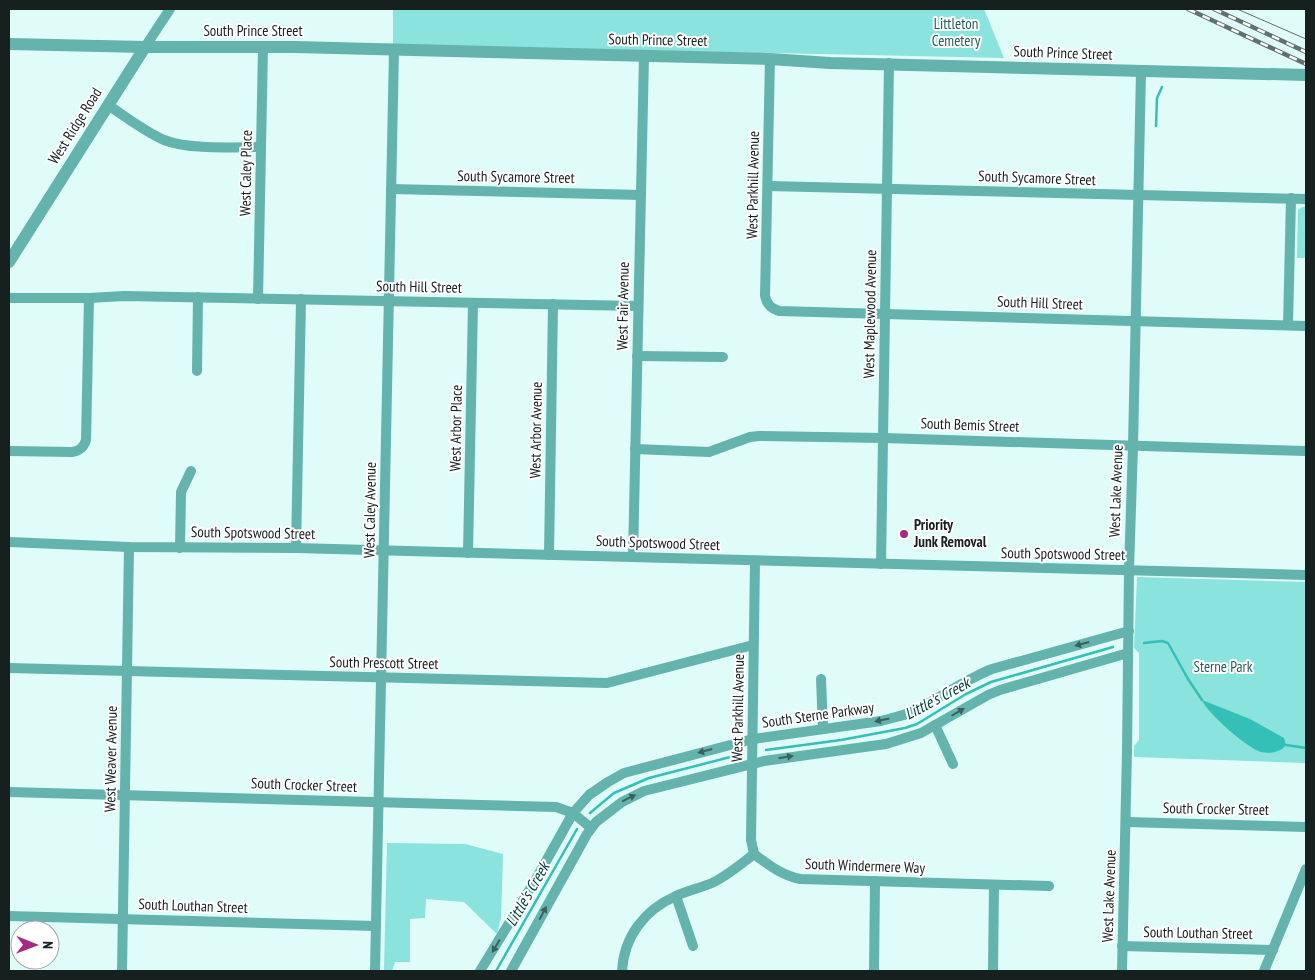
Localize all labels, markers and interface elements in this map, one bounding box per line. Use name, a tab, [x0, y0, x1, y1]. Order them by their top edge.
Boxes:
park label: Littleton Cemetery	[932, 14, 981, 50]
street label: South Prince Street	[203, 21, 303, 40]
street label: South Prince Street	[608, 29, 708, 50]
street label: South Prince Street	[1013, 41, 1113, 64]
street label: West Ridge Road	[44, 84, 106, 167]
street label: West Caley Place	[235, 130, 256, 216]
street label: West Parkhill Avenue	[742, 131, 763, 239]
street label: South Sycamore Street	[457, 166, 575, 187]
street label: South Sycamore Street	[978, 166, 1096, 189]
street label: West Maplewood Avenue	[859, 250, 880, 378]
street label: West Fair Avenue	[612, 262, 633, 350]
street label: South Hill Street	[376, 276, 462, 297]
street label: South Hill Street	[997, 292, 1083, 313]
street label: West Arbor Avenue	[525, 381, 546, 479]
street label: West Arbor Place	[445, 384, 466, 472]
street label: South Bemis Street	[920, 413, 1020, 436]
street label: West Lake Avenue	[1104, 444, 1127, 538]
street label: West Caley Avenue	[359, 462, 380, 558]
place label: Priority Junk Removal	[913, 515, 987, 551]
street label: South Spotswood Street	[191, 522, 315, 543]
marker: Priority Junk Removal	[898, 528, 910, 540]
street label: South Spotswood Street	[596, 531, 720, 554]
street label: South Spotswood Street	[1001, 543, 1125, 564]
one-way arrow	[1074, 640, 1089, 648]
street label: South Prescott Street	[329, 652, 439, 673]
street label: West Parkhill Avenue	[727, 654, 748, 762]
park label: Sterne Park	[1194, 657, 1253, 676]
water label: Little's Creek	[901, 672, 974, 723]
street label: South Sterne Parkway	[761, 697, 875, 732]
street label: West Weaver Avenue	[100, 706, 121, 812]
one-way arrow	[951, 707, 965, 716]
one-way arrow	[874, 717, 890, 725]
one-way arrow	[697, 748, 712, 756]
one-way arrow	[779, 753, 795, 761]
street label: South Crocker Street	[251, 773, 357, 796]
one-way arrow	[622, 794, 637, 802]
street label: South Crocker Street	[1163, 798, 1269, 819]
street label: West Lake Avenue	[1097, 849, 1120, 943]
street label: South Windermere Way	[805, 854, 926, 877]
water label: Little's Creek	[501, 857, 554, 930]
street label: South Louthan Street	[138, 894, 248, 917]
one-way arrow	[539, 906, 547, 920]
north arrow	[10, 920, 60, 970]
street label: South Louthan Street	[1143, 922, 1253, 943]
one-way arrow	[491, 939, 500, 952]
text: N	[39, 941, 57, 949]

